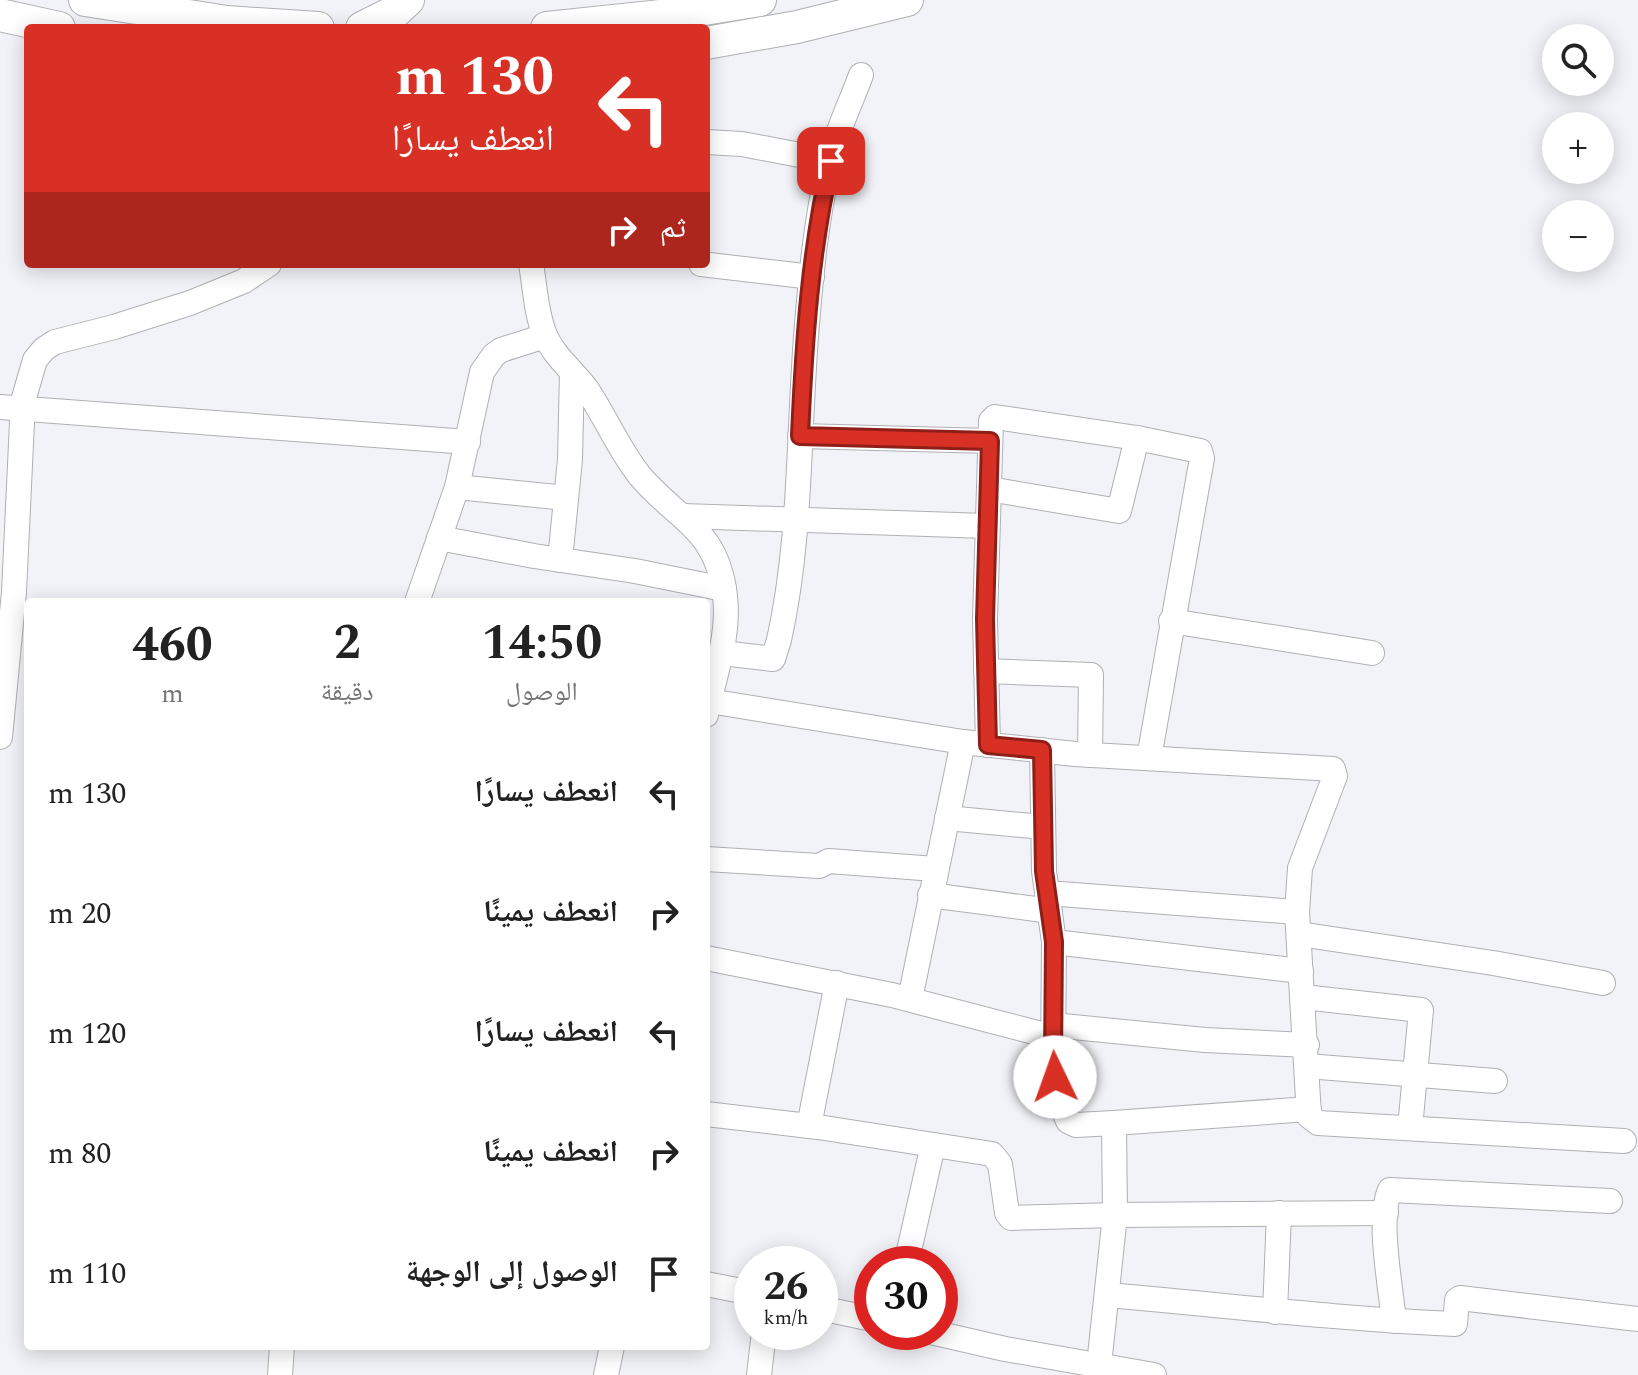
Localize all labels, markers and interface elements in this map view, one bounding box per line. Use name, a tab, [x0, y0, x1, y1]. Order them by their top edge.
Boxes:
map controls	[1542, 24, 1614, 272]
button: search	[1542, 24, 1614, 96]
text: 130 m	[395, 35, 554, 120]
icon: left	[582, 56, 686, 160]
text: انعطف يسارًا	[392, 112, 554, 167]
button: +	[1542, 112, 1614, 184]
pin	[797, 127, 865, 195]
icon: arrive	[809, 139, 853, 183]
button: −	[1542, 200, 1614, 272]
text: ثم	[660, 205, 686, 251]
icon: right	[600, 208, 644, 252]
text: 2	[334, 607, 361, 680]
text: 14:50	[481, 607, 602, 680]
text: 460	[132, 609, 213, 682]
text: دقيقة	[321, 672, 374, 712]
text: الوصول	[506, 672, 578, 712]
text: m	[161, 674, 184, 714]
text: انعطف يسارًا	[474, 769, 618, 815]
text: 130 m	[48, 771, 126, 817]
icon: left	[642, 772, 686, 816]
text: انعطف يمينًا	[483, 889, 618, 935]
text: 20 m	[48, 891, 111, 937]
icon: right	[642, 892, 686, 936]
text: انعطف يسارًا	[474, 1009, 618, 1055]
text: 120 m	[48, 1011, 126, 1057]
icon: left	[642, 1012, 686, 1056]
position arrow	[1013, 1035, 1097, 1119]
text: انعطف يمينًا	[483, 1129, 618, 1175]
text: 80 m	[48, 1131, 111, 1177]
icon: right	[642, 1132, 686, 1176]
speed limit sign: 30	[854, 1246, 958, 1350]
text: الوصول إلى الوجهة	[406, 1249, 618, 1295]
text: 110 m	[48, 1251, 126, 1297]
icon: arrive	[642, 1252, 686, 1296]
text: 26	[764, 1257, 808, 1318]
text: km/h	[764, 1303, 809, 1333]

